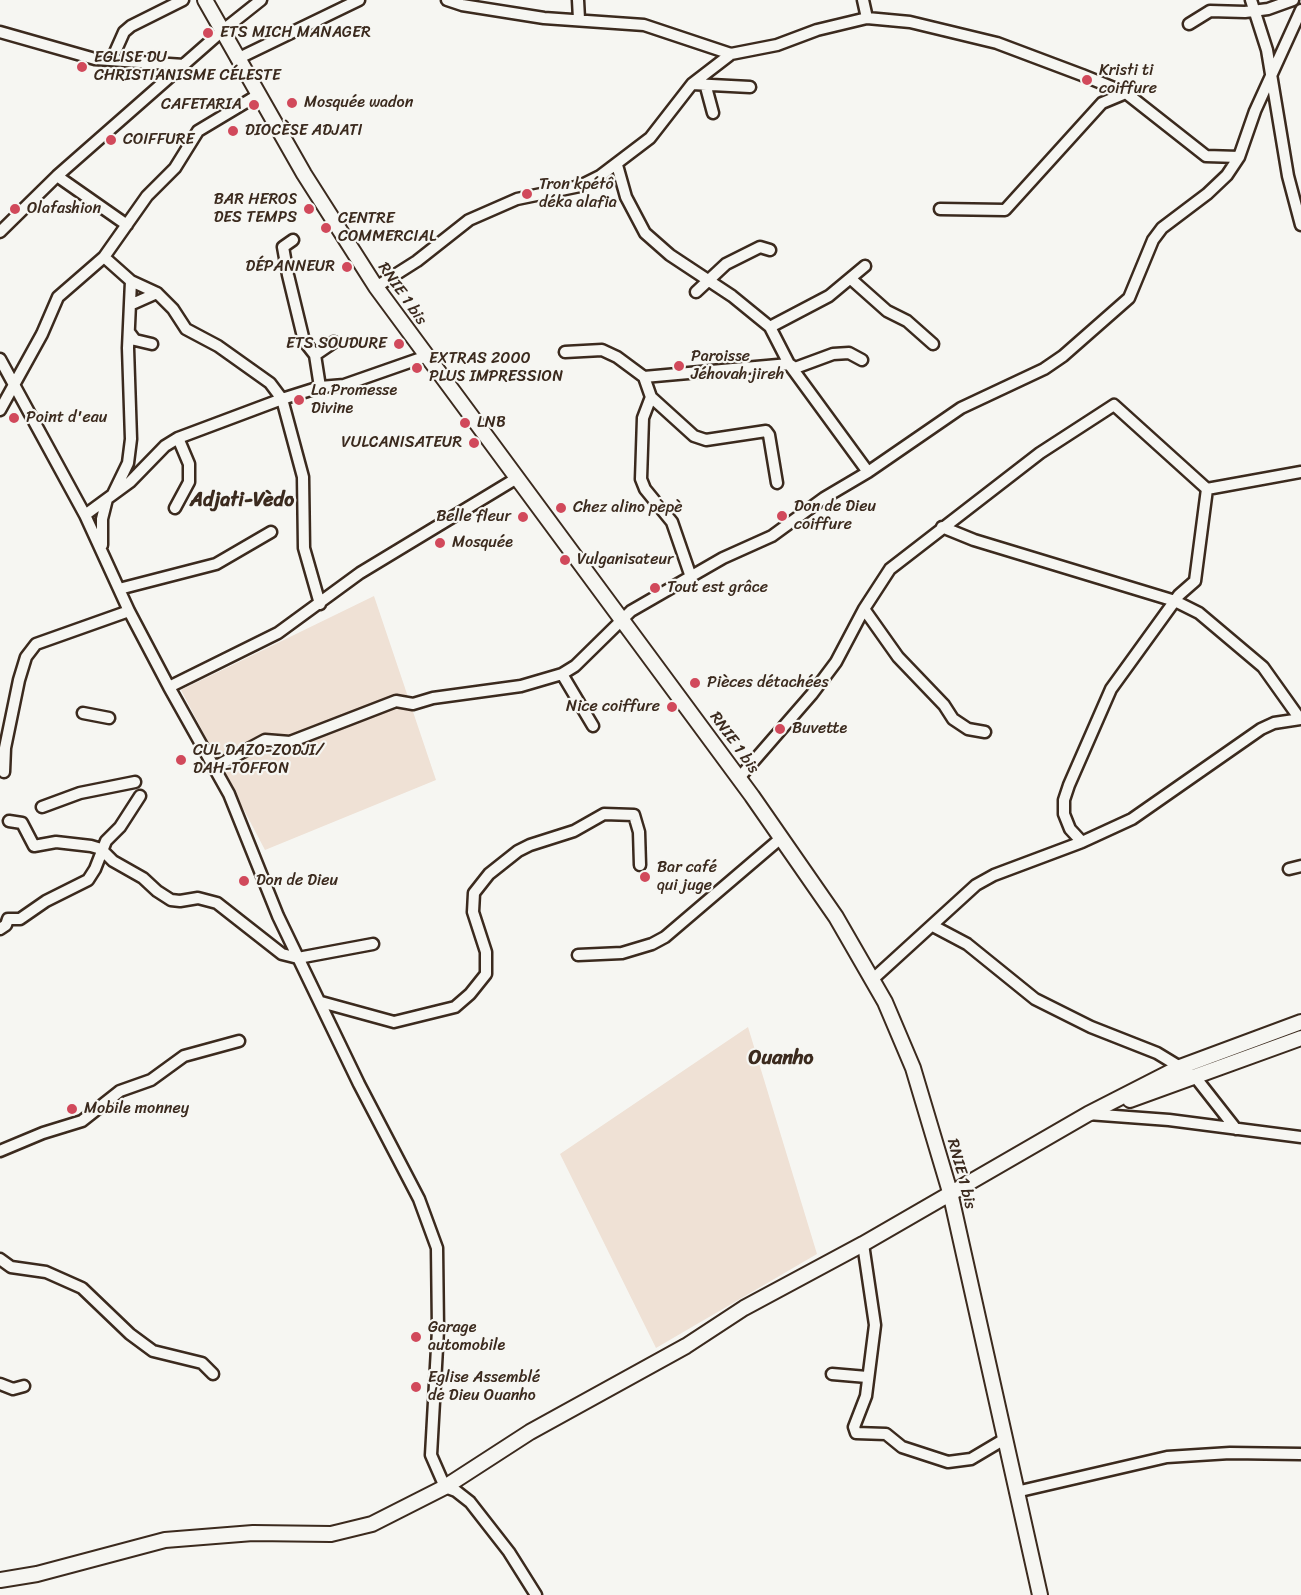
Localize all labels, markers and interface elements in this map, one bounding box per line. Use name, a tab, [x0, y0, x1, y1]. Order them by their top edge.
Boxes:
place label: ETS MICH MANAGER	[220, 23, 371, 43]
marker: ETS MICH MANAGER	[201, 26, 215, 40]
place label: EGLISE DU CHRISTIANISME CÉLESTE	[94, 48, 281, 86]
marker: EGLISE DU CHRISTIANISME CÉLESTE	[75, 60, 89, 74]
place label: Kristi ti coiffure	[1099, 61, 1157, 99]
marker: Kristi ti coiffure	[1080, 73, 1094, 87]
place label: Mosquée wadon	[304, 93, 413, 113]
place label: CAFETARIA	[161, 95, 242, 115]
marker: Mosquée wadon	[285, 96, 299, 110]
marker: CAFETARIA	[247, 98, 261, 112]
place label: DIOCÈSE ADJATI	[245, 121, 363, 141]
marker: DIOCÈSE ADJATI	[226, 124, 240, 138]
place label: COIFFURE	[123, 130, 194, 150]
marker: COIFFURE	[104, 133, 118, 147]
place label: Tron kpétô déka alafia	[539, 175, 617, 213]
marker: Tron kpétô déka alafia	[520, 187, 534, 201]
place label: BAR HEROS DES TEMPS	[214, 190, 297, 228]
place label: Olafashion	[27, 199, 101, 219]
marker: Olafashion	[8, 202, 22, 216]
marker: BAR HEROS DES TEMPS	[302, 202, 316, 216]
place label: CENTRE COMMERCIAL	[338, 209, 436, 247]
marker: CENTRE COMMERCIAL	[319, 221, 333, 235]
place label: DÉPANNEUR	[246, 257, 335, 277]
street label: RNIE 1 bis	[374, 259, 430, 329]
marker: DÉPANNEUR	[340, 260, 354, 274]
place label: ETS SOUDURE	[286, 334, 387, 354]
marker: ETS SOUDURE	[392, 337, 406, 351]
place label: Paroisse Jéhovah jireh	[691, 347, 784, 385]
place label: EXTRAS 2000 PLUS IMPRESSION	[429, 349, 563, 387]
marker: Paroisse Jéhovah jireh	[672, 359, 686, 373]
marker: EXTRAS 2000 PLUS IMPRESSION	[410, 361, 424, 375]
place label: La Promesse Divine	[311, 381, 397, 419]
marker: La Promesse Divine	[292, 393, 306, 407]
place label: Point d'eau	[26, 408, 107, 428]
marker: Point d'eau	[7, 411, 21, 425]
place label: LNB	[477, 413, 506, 433]
marker: LNB	[458, 416, 472, 430]
place label: VULCANISATEUR	[341, 433, 462, 453]
marker: VULCANISATEUR	[467, 436, 481, 450]
district label: Adjati-Vèdo	[190, 489, 294, 513]
place label: Don de Dieu coiffure	[794, 497, 876, 535]
place label: Chez alino pèpè	[573, 498, 682, 518]
marker: Chez alino pèpè	[554, 501, 568, 515]
place label: Belle fleur	[436, 507, 511, 527]
marker: Don de Dieu coiffure	[775, 509, 789, 523]
marker: Belle fleur	[516, 510, 530, 524]
place label: Mosquée	[452, 533, 513, 553]
marker: Mosquée	[433, 536, 447, 550]
place label: Vulganisateur	[577, 550, 674, 570]
marker: Vulganisateur	[558, 553, 572, 567]
place label: Tout est grâce	[667, 578, 768, 598]
marker: Tout est grâce	[648, 581, 662, 595]
place label: Pièces détachées	[707, 673, 829, 693]
marker: Pièces détachées	[688, 676, 702, 690]
place label: Nice coiffure	[566, 697, 660, 717]
marker: Nice coiffure	[665, 700, 679, 714]
street label: RNIE 1 bis	[705, 708, 763, 778]
place label: Buvette	[792, 719, 847, 739]
marker: Buvette	[773, 722, 787, 736]
place label: CUL DAZO-ZODJI/ DAH-TOFFON	[193, 741, 323, 779]
marker: CUL DAZO-ZODJI/ DAH-TOFFON	[174, 753, 188, 767]
place label: Bar café qui juge	[657, 858, 717, 896]
marker: Bar café qui juge	[638, 870, 652, 884]
place label: Don de Dieu	[256, 871, 338, 891]
marker: Don de Dieu	[237, 874, 251, 888]
district label: Ouanho	[749, 1047, 813, 1071]
place label: Mobile monney	[84, 1099, 189, 1119]
marker: Mobile monney	[65, 1102, 79, 1116]
street label: RNIE 1 bis	[942, 1137, 980, 1211]
place label: Garage automobile	[428, 1318, 505, 1356]
marker: Garage automobile	[409, 1330, 423, 1344]
place label: Eglise Assemblé de Dieu Ouanho	[428, 1368, 540, 1406]
marker: Eglise Assemblé de Dieu Ouanho	[409, 1380, 423, 1394]

